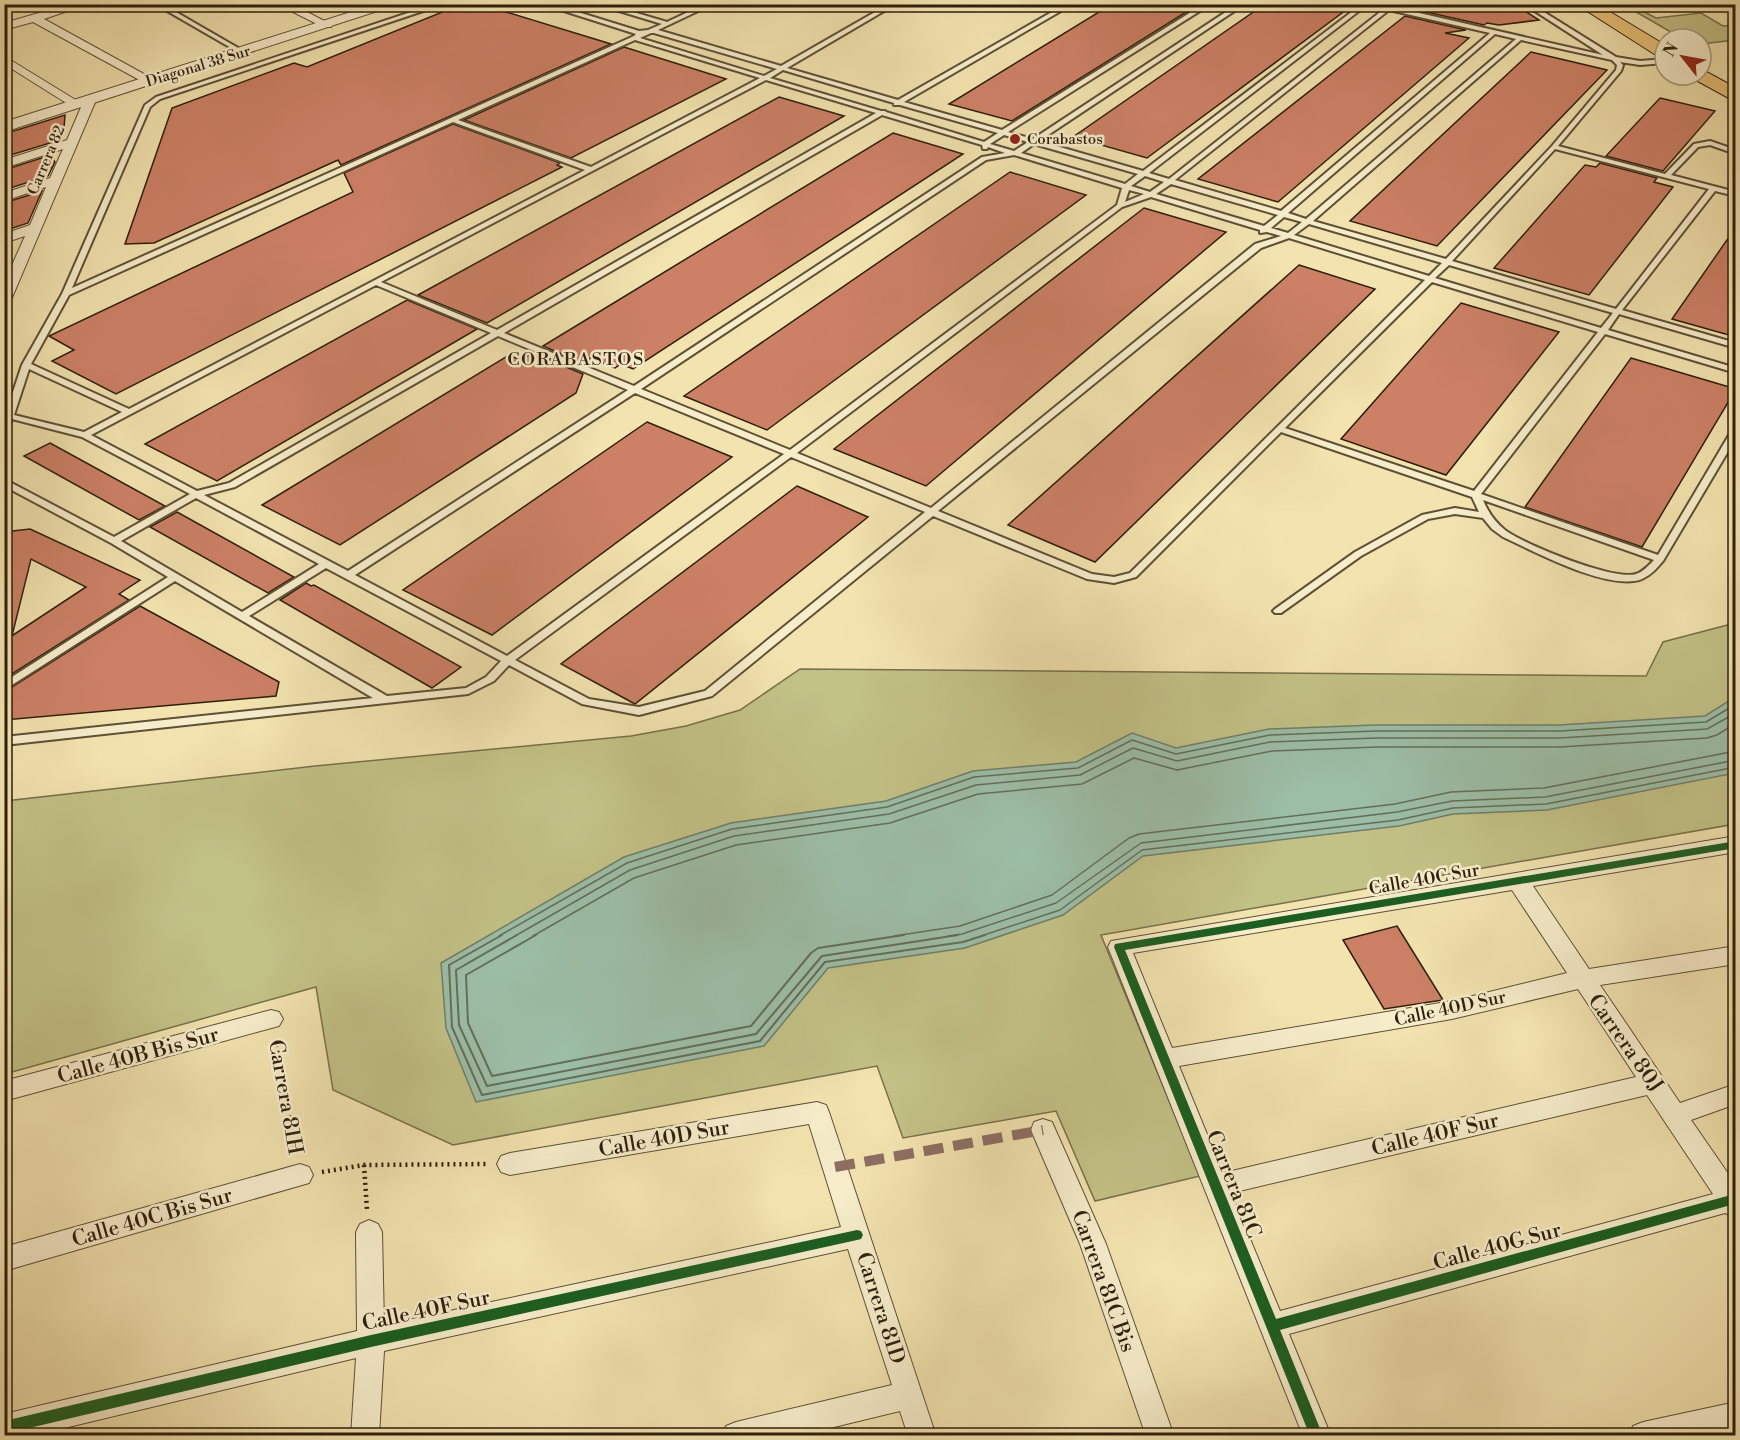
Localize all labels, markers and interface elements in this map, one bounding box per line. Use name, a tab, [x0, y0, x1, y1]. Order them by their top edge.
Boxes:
north arrow	[1653, 27, 1713, 87]
text: N	[1659, 39, 1683, 60]
street label: Diagonal 38 Sur	[143, 41, 253, 91]
street label: Carrera 82	[23, 123, 70, 198]
place label: Corabastos	[1027, 130, 1103, 149]
marker: Corabastos	[1008, 132, 1022, 146]
district label: CORABASTOS	[507, 348, 645, 371]
street label: Calle 40C Sur	[1367, 858, 1481, 901]
street label: Calle 40D Sur	[1392, 985, 1508, 1032]
street label: Carrera 80J	[1582, 989, 1669, 1098]
street label: Calle 40B Bis Sur	[55, 1022, 222, 1090]
street label: Carrera 81H	[262, 1038, 308, 1157]
street label: Calle 40F Sur	[1369, 1108, 1502, 1162]
street label: Calle 40D Sur	[597, 1115, 732, 1163]
street label: Carrera 81C	[1200, 1127, 1266, 1242]
street label: Calle 40C Bis Sur	[69, 1183, 236, 1253]
street label: Carrera 81C Bis	[1065, 1207, 1141, 1356]
street label: Calle 40G Sur	[1430, 1217, 1564, 1277]
street label: Carrera 81D	[850, 1249, 910, 1367]
street label: Calle 40F Sur	[360, 1285, 493, 1337]

